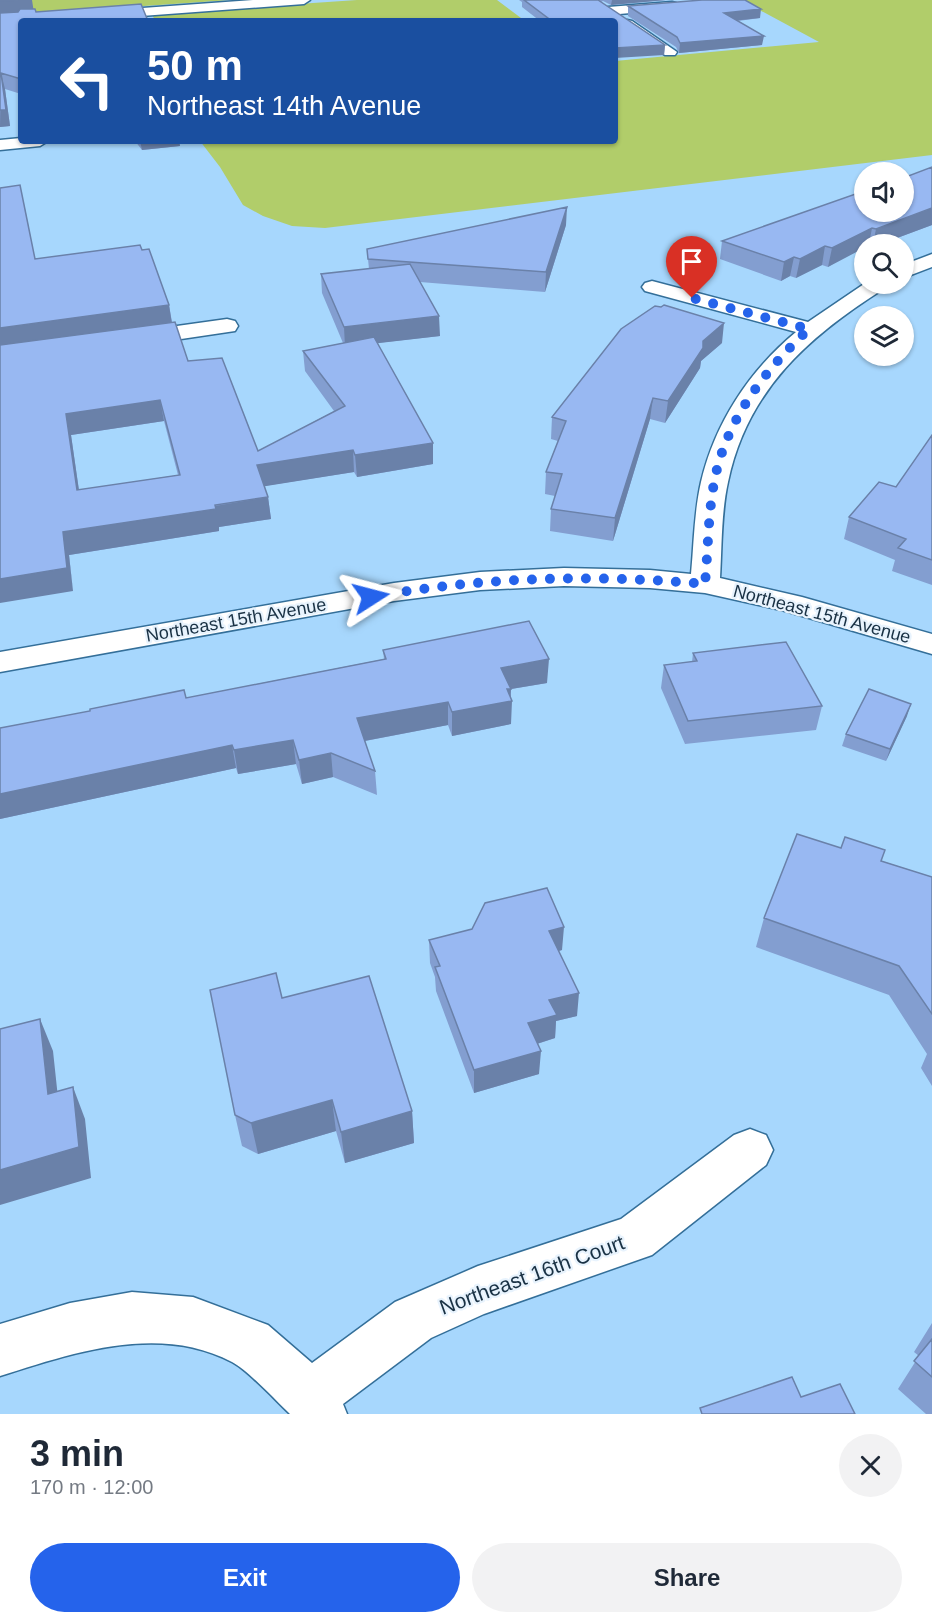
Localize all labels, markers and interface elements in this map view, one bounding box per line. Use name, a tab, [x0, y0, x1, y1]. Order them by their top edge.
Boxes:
icon: left	[48, 42, 126, 120]
text: 50 m	[147, 42, 243, 89]
text: Northeast 14th Avenue	[147, 91, 421, 121]
map controls	[854, 162, 914, 366]
button: sound	[854, 162, 914, 222]
button: search	[854, 234, 914, 294]
pin	[666, 236, 717, 298]
icon: arrive	[675, 245, 708, 278]
button: layers	[854, 306, 914, 366]
position arrow	[339, 565, 403, 629]
street label: Northeast 15th Avenue	[731, 581, 913, 647]
street label: Northeast 15th Avenue	[144, 594, 328, 646]
street label: Northeast 16th Court	[436, 1230, 628, 1319]
text: 3 min	[30, 1433, 124, 1474]
button: close	[839, 1434, 902, 1497]
text: 170 m · 12:00	[30, 1476, 153, 1498]
button: Exit	[30, 1543, 460, 1612]
button: Share	[472, 1543, 902, 1612]

